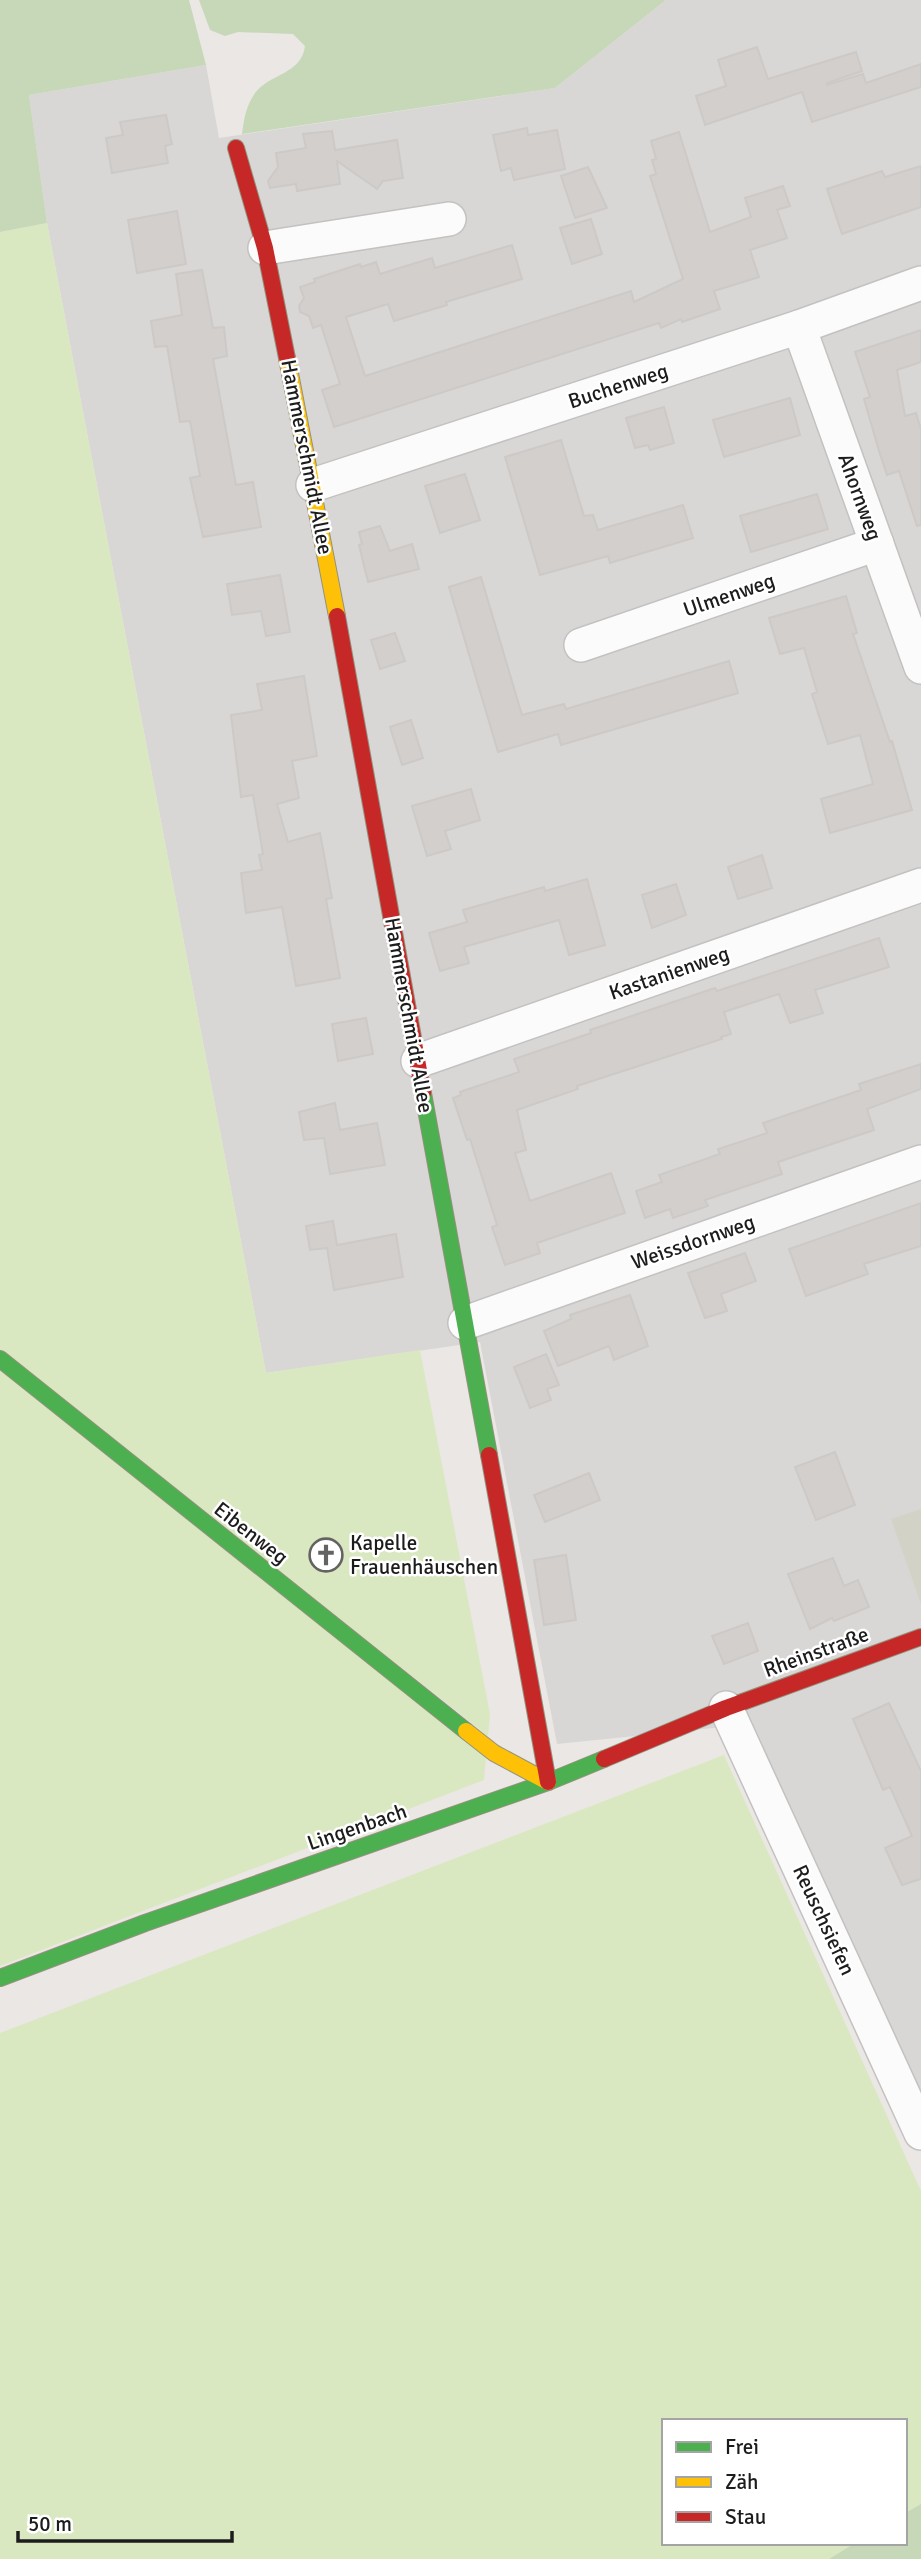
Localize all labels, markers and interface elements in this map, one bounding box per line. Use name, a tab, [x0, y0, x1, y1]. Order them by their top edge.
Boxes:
street label: Hammerschmidt Allee	[275, 357, 339, 557]
street label: Buchenweg	[565, 358, 671, 414]
street label: Ahornweg	[832, 450, 888, 544]
street label: Ulmenweg	[680, 567, 778, 623]
street label: Hammerschmidt Allee	[379, 915, 439, 1115]
street label: Kastanienweg	[605, 940, 733, 1006]
street label: Weissdornweg	[628, 1209, 758, 1275]
street label: Eibenweg	[209, 1496, 293, 1570]
place label: Kapelle Frauenhäuschen	[350, 1530, 498, 1580]
church icon: Kapelle Frauenhäuschen	[307, 1536, 345, 1574]
street label: Rheinstraße	[760, 1621, 872, 1683]
street label: Lingenbach	[304, 1798, 410, 1856]
street label: Reuschsiefen	[787, 1861, 861, 1979]
legend	[662, 2419, 907, 2545]
text: Frei	[725, 2434, 759, 2460]
text: Zäh	[725, 2469, 759, 2495]
scale bar	[18, 2500, 231, 2544]
text: Stau	[725, 2504, 766, 2530]
text: 50 m	[28, 2511, 72, 2537]

